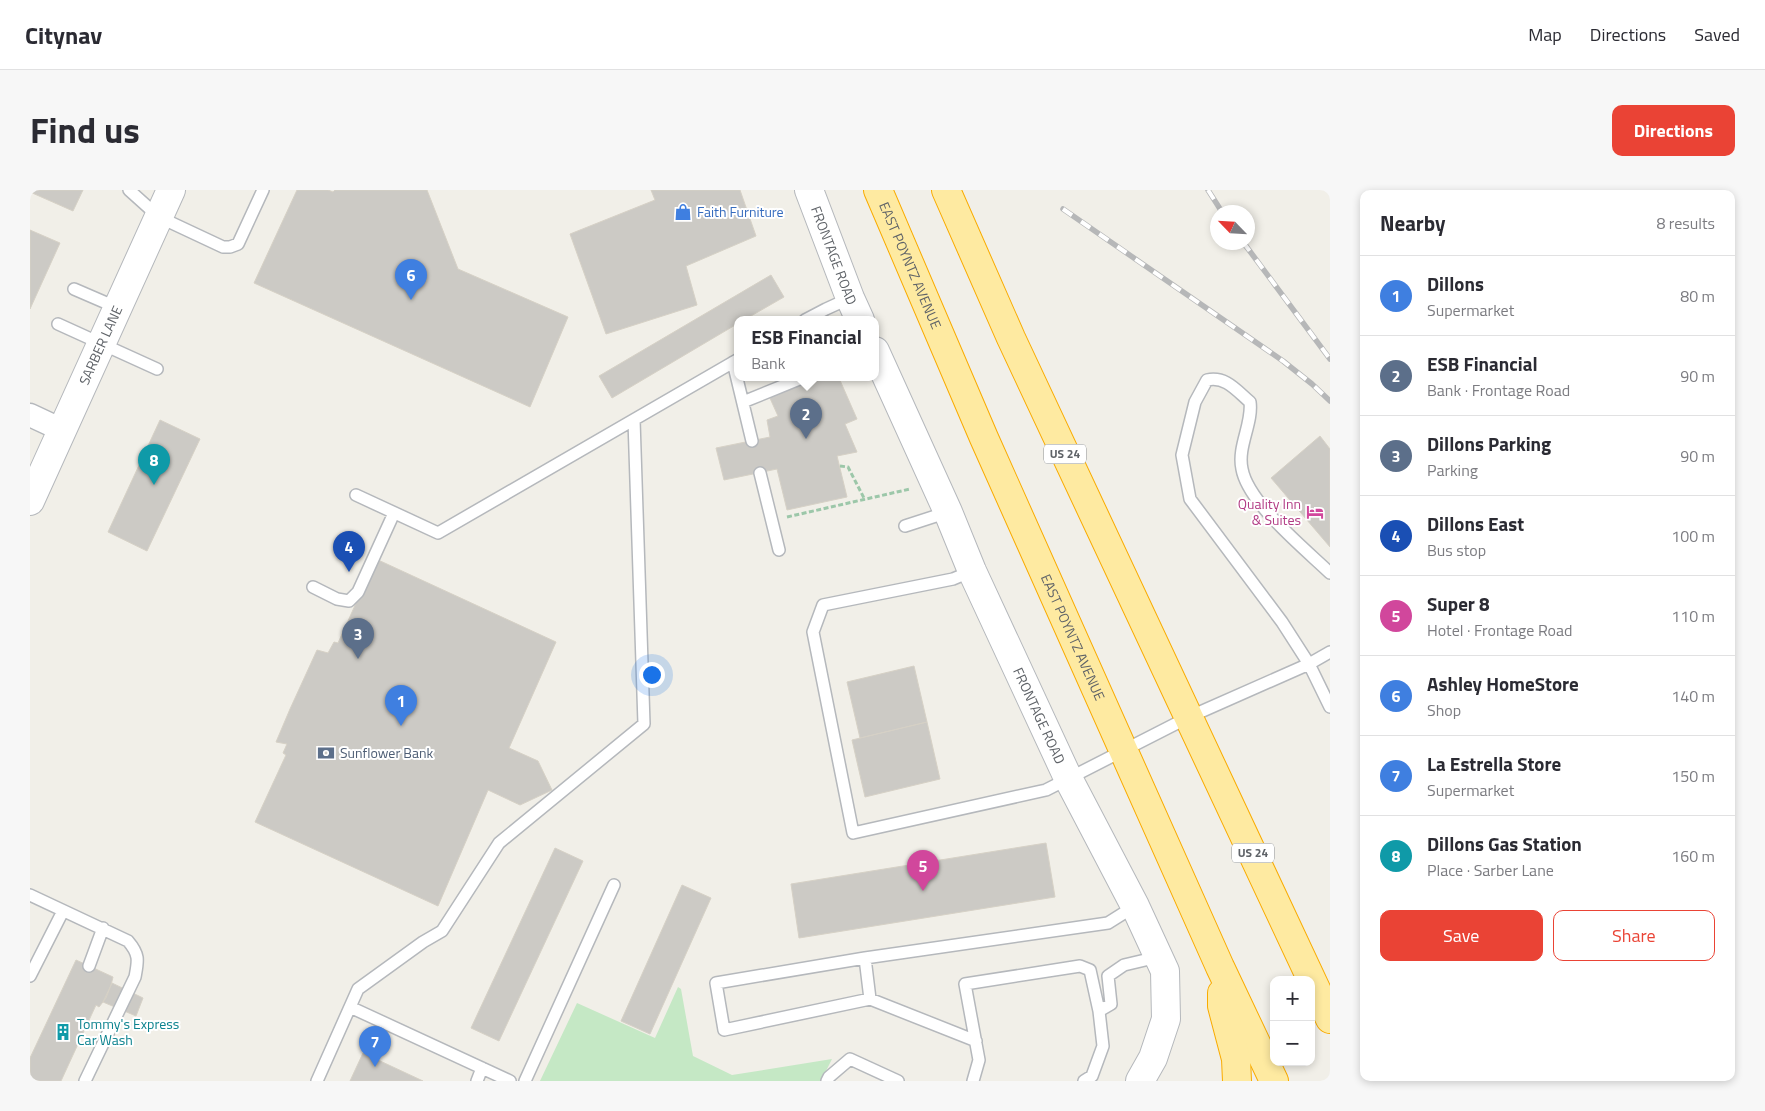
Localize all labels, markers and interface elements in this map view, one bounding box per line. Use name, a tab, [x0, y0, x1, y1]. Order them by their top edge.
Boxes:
text: Citynav	[25, 17, 102, 53]
text: Map	[1528, 21, 1562, 48]
text: Directions	[1590, 21, 1666, 48]
text: Saved	[1694, 21, 1740, 48]
text: Find us	[30, 103, 140, 157]
button: Directions	[1612, 105, 1735, 156]
street label: EAST POYNTZ AVENUE	[874, 198, 947, 332]
place label: Faith Furniture	[697, 201, 784, 222]
shop icon: Faith Furniture	[673, 202, 693, 222]
street label: FRONTAGE ROAD	[806, 203, 863, 308]
north arrow	[1210, 205, 1255, 250]
text: Nearby	[1380, 207, 1445, 239]
text: 8 results	[1656, 211, 1715, 235]
pin: 6	[395, 259, 427, 300]
text: Dillons	[1427, 269, 1484, 298]
text: 1	[1392, 284, 1400, 308]
text: 80 m	[1680, 284, 1715, 308]
text: Supermarket	[1427, 298, 1514, 322]
street label: SARBER LANE	[73, 302, 127, 388]
popup	[734, 316, 879, 381]
text: ESB Financial	[751, 322, 862, 351]
text: ESB Financial	[1427, 349, 1538, 378]
text: Bank	[751, 351, 785, 375]
text: 2	[1392, 364, 1400, 388]
text: 90 m	[1680, 364, 1715, 388]
text: Bank · Frontage Road	[1427, 378, 1570, 402]
pin: 2	[790, 398, 822, 439]
text: Dillons Parking	[1427, 429, 1551, 458]
pin: 8	[138, 444, 170, 485]
road number: US 24	[1044, 444, 1086, 464]
text: 3	[1392, 444, 1400, 468]
text: 90 m	[1680, 444, 1715, 468]
text: Parking	[1427, 458, 1478, 482]
place label: Quality Inn & Suites	[1238, 493, 1301, 530]
hotel icon: Quality Inn & Suites	[1305, 502, 1325, 522]
text: Dillons East	[1427, 509, 1524, 538]
text: 4	[1392, 524, 1400, 548]
text: 100 m	[1671, 524, 1715, 548]
pin: 4	[333, 531, 365, 572]
text: Bus stop	[1427, 538, 1486, 562]
street label: EAST POYNTZ AVENUE	[1036, 571, 1111, 704]
text: Super 8	[1427, 589, 1490, 618]
text: 5	[1392, 604, 1400, 628]
text: 110 m	[1671, 604, 1715, 628]
pin: 3	[342, 618, 374, 659]
text: Hotel · Frontage Road	[1427, 618, 1573, 642]
your location	[639, 662, 665, 688]
street label: FRONTAGE ROAD	[1008, 664, 1071, 767]
text: Ashley HomeStore	[1427, 669, 1579, 698]
text: 6	[1392, 684, 1400, 708]
text: 140 m	[1671, 684, 1715, 708]
pin: 1	[385, 685, 417, 726]
text: Shop	[1427, 698, 1461, 722]
place label: Sunflower Bank	[340, 742, 433, 763]
bank icon: Sunflower Bank	[316, 743, 336, 763]
text: La Estrella Store	[1427, 749, 1561, 778]
text: 7	[1392, 764, 1400, 788]
text: 150 m	[1671, 764, 1715, 788]
text: Supermarket	[1427, 778, 1514, 802]
text: Dillons Gas Station	[1427, 829, 1582, 858]
road number: US 24	[1232, 844, 1274, 862]
text: 8	[1392, 844, 1400, 868]
text: 160 m	[1671, 844, 1715, 868]
pin: 5	[907, 850, 939, 891]
text: Place · Sarber Lane	[1427, 858, 1554, 882]
button: Save	[1380, 910, 1543, 961]
button: Share	[1553, 910, 1715, 961]
map controls	[1270, 976, 1315, 1066]
button: +	[1270, 976, 1315, 1021]
place label: Tommy's Express Car Wash	[77, 1013, 179, 1050]
button: −	[1270, 1021, 1315, 1066]
building icon: Tommy's Express Car Wash	[53, 1022, 73, 1042]
pin: 7	[359, 1026, 391, 1067]

